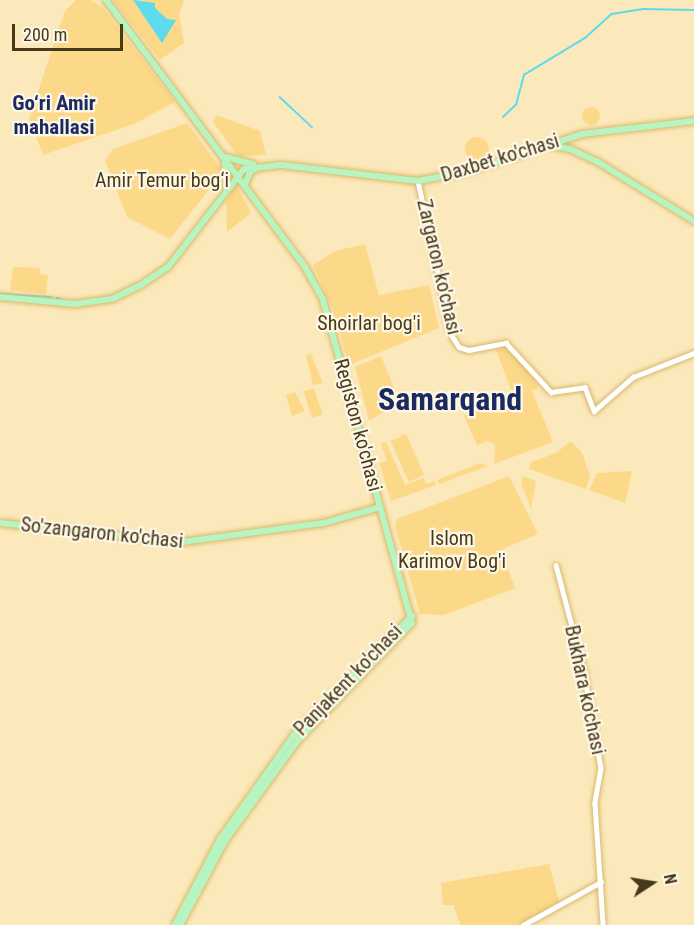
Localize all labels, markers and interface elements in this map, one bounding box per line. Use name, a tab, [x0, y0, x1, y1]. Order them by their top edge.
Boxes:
scale bar	[15, 12, 126, 50]
text: 200 m	[23, 24, 67, 45]
district label: Go‘ri Amir mahallasi	[12, 90, 96, 140]
street label: Daxbet ko'chasi	[438, 129, 562, 187]
park label: Amir Temur bog‘i	[95, 168, 229, 192]
street label: Zargaron ko'chasi	[412, 197, 466, 337]
park label: Shoirlar bog'i	[317, 311, 421, 335]
street label: Registon ko'chasi	[329, 356, 387, 494]
district label: Samarqand	[378, 380, 522, 418]
street label: So'zangaron ko'chasi	[20, 513, 184, 553]
park label: Islom Karimov Bog'i	[398, 526, 506, 573]
street label: Panjakent ko'chasi	[289, 619, 407, 741]
street label: Bukhara ko'chasi	[560, 623, 610, 757]
north arrow	[622, 853, 682, 913]
text: N	[660, 872, 680, 886]

